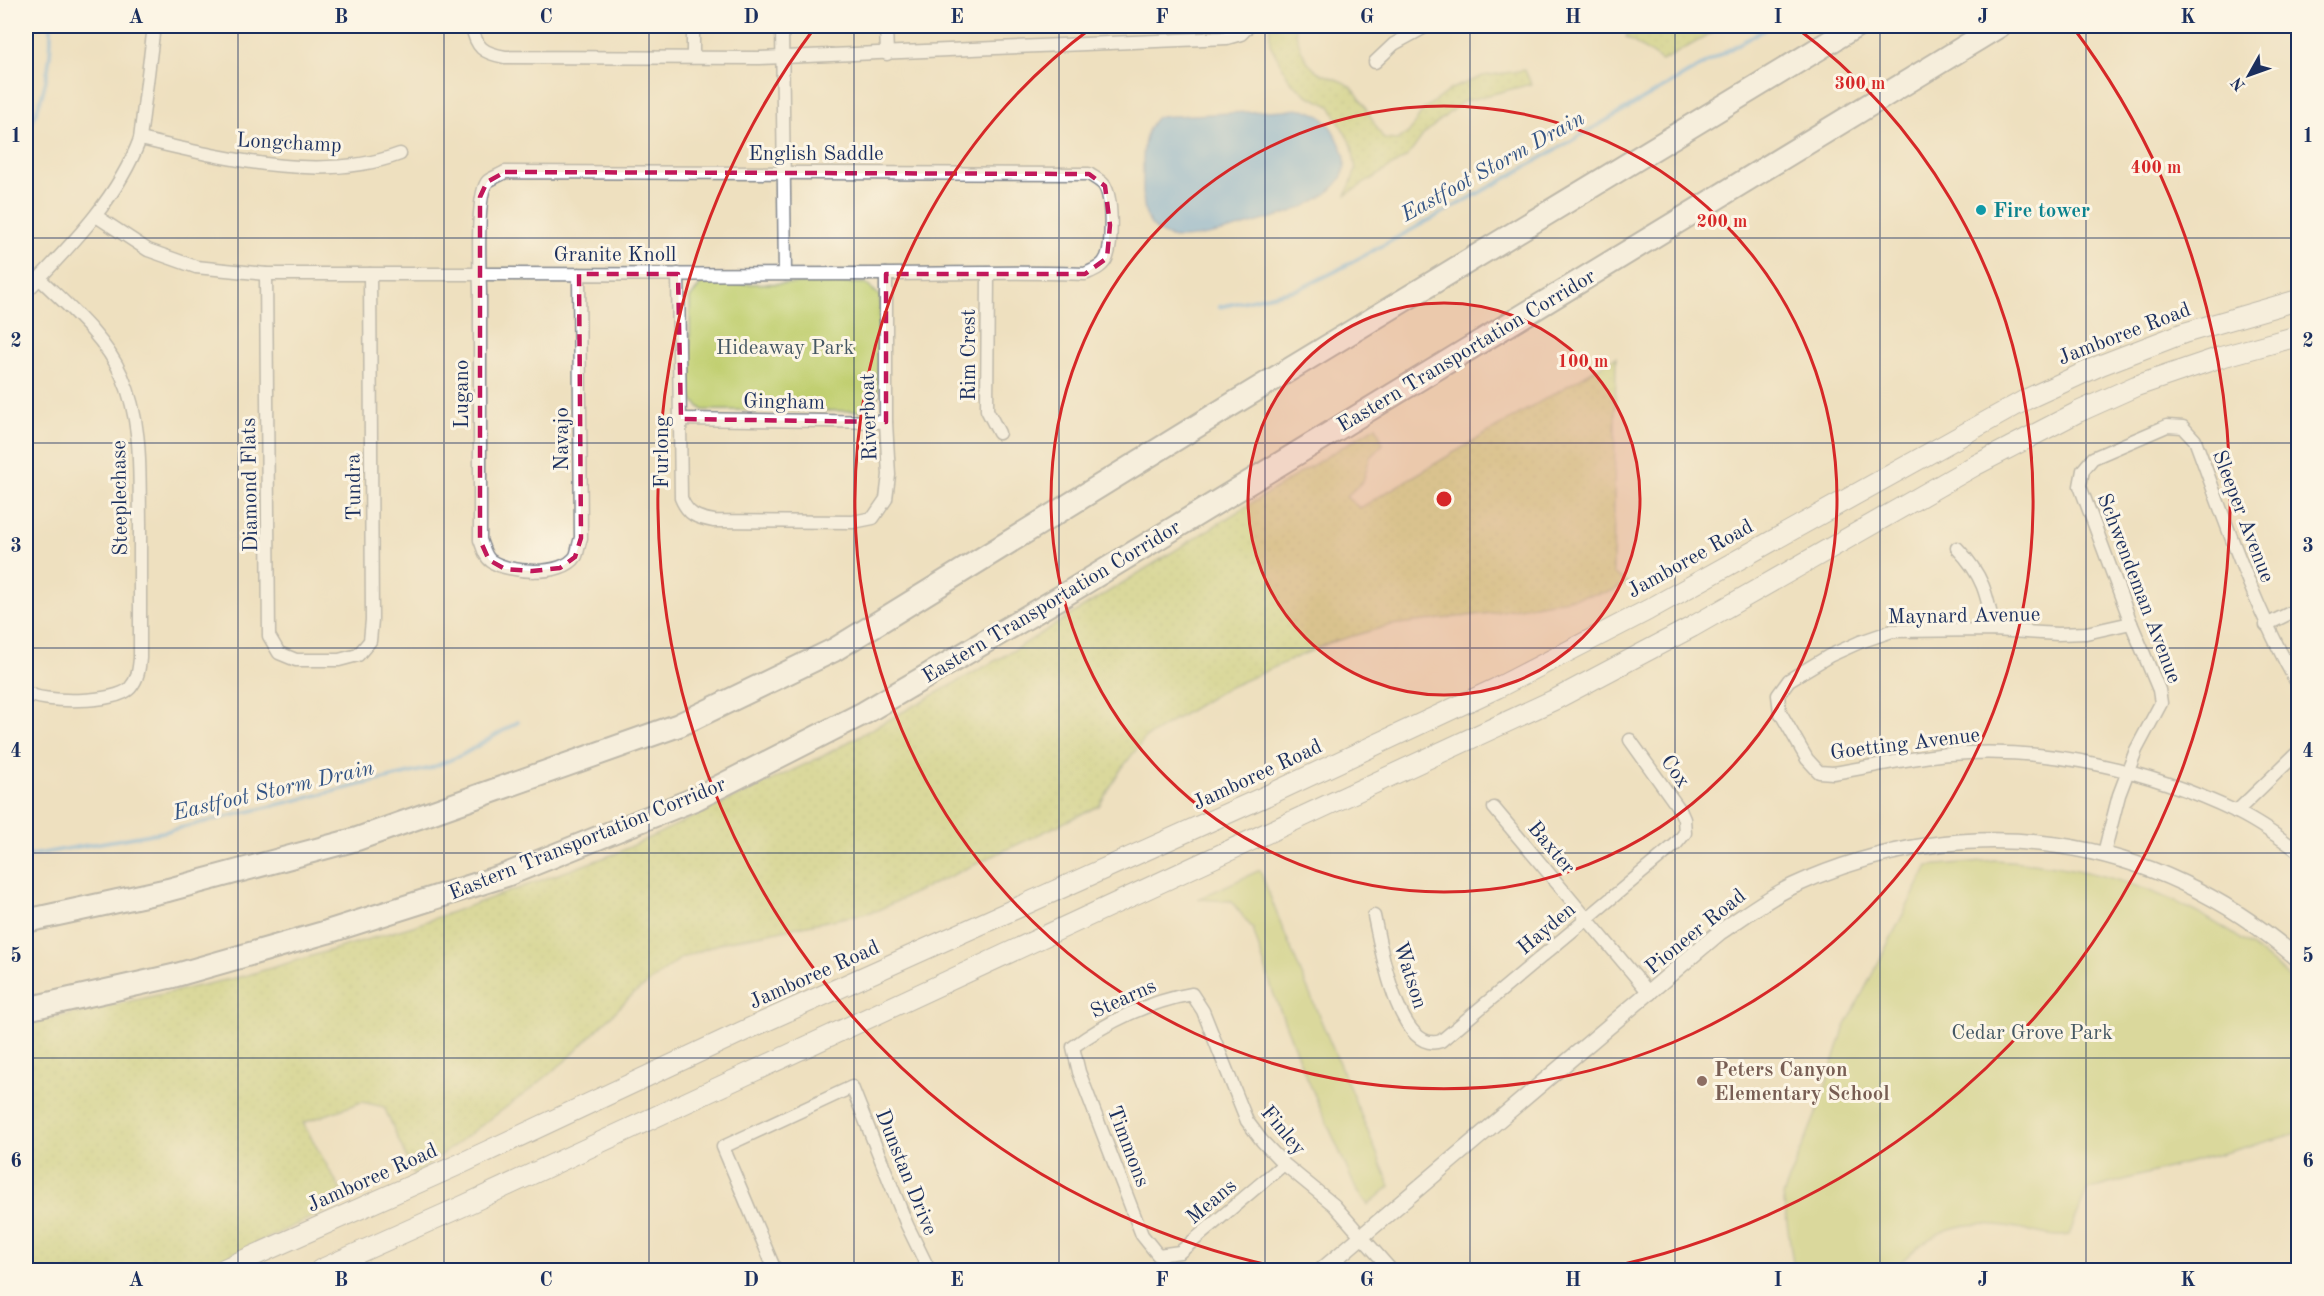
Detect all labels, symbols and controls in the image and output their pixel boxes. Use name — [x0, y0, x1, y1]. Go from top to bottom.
text: A — [128, 8, 144, 28]
text: B — [334, 8, 348, 28]
text: C — [539, 8, 553, 28]
text: D — [743, 8, 759, 28]
text: E — [950, 8, 964, 28]
text: F — [1155, 8, 1169, 28]
text: G — [1360, 8, 1374, 28]
text: H — [1565, 8, 1581, 28]
text: I — [1774, 8, 1782, 28]
text: J — [1978, 8, 1989, 28]
text: K — [2180, 8, 2196, 28]
north arrow — [2219, 45, 2279, 105]
text: N — [2228, 73, 2249, 93]
text: 300 m — [1835, 75, 1885, 93]
water label: Eastfoot Storm Drain — [1397, 107, 1589, 227]
text: 1 — [10, 127, 22, 147]
text: 1 — [2302, 127, 2314, 147]
street label: Longchamp — [236, 130, 342, 157]
street label: English Saddle — [748, 144, 884, 165]
text: 400 m — [2131, 159, 2181, 177]
place label: Fire tower — [1993, 201, 2090, 222]
marker: Fire tower — [1974, 203, 1988, 217]
text: 200 m — [1697, 213, 1747, 231]
street label: Granite Knoll — [554, 245, 677, 266]
street label: Eastern Transportation Corridor — [1334, 266, 1600, 437]
street label: Jamboree Road — [2055, 299, 2194, 369]
street label: Rim Crest — [959, 309, 980, 401]
text: 2 — [10, 332, 22, 352]
text: 2 — [2302, 332, 2314, 352]
park label: Hideaway Park — [716, 338, 854, 359]
text: 100 m — [1558, 353, 1608, 371]
street label: Lugano — [452, 360, 473, 428]
street label: Riverboat — [857, 373, 882, 461]
street label: Gingham — [743, 391, 825, 414]
street label: Navajo — [552, 407, 573, 471]
street label: Furlong — [652, 415, 673, 488]
street label: Diamond Flats — [239, 418, 262, 552]
street label: Steeplechase — [109, 440, 132, 556]
street label: Sleeper Avenue — [2208, 448, 2277, 586]
street label: Tundra — [343, 453, 366, 521]
centre of rings — [1434, 489, 1454, 509]
street label: Schwendeman Avenue — [2093, 491, 2185, 686]
street label: Jamboree Road — [1624, 516, 1757, 602]
street label: Eastern Transportation Corridor — [919, 517, 1185, 688]
text: 3 — [10, 537, 22, 557]
text: 3 — [2302, 537, 2314, 557]
street label: Maynard Avenue — [1888, 605, 2041, 628]
street label: Goetting Avenue — [1829, 725, 1981, 764]
street label: Jamboree Road — [1190, 736, 1326, 814]
text: 4 — [10, 742, 22, 762]
text: 4 — [2302, 742, 2314, 762]
street label: Cox — [1656, 752, 1693, 792]
water label: Eastfoot Storm Drain — [170, 757, 377, 825]
street label: Eastern Transportation Corridor — [446, 774, 729, 905]
street label: Baxter — [1523, 818, 1579, 879]
street label: Pioneer Road — [1642, 886, 1750, 979]
street label: Hayden — [1514, 899, 1580, 959]
street label: Jamboree Road — [746, 937, 883, 1013]
street label: Watson — [1389, 939, 1430, 1012]
text: 5 — [10, 946, 22, 967]
text: 5 — [2302, 946, 2314, 967]
street label: Stearns — [1088, 976, 1160, 1023]
park label: Cedar Grove Park — [1951, 1023, 2113, 1044]
place label: Peters Canyon Elementary School — [1714, 1060, 1890, 1105]
marker: Peters Canyon Elementary School — [1695, 1074, 1709, 1088]
street label: Finley — [1256, 1102, 1309, 1160]
street label: Timmons — [1103, 1103, 1153, 1190]
street label: Dunstan Drive — [871, 1107, 940, 1238]
street label: Jamboree Road — [304, 1140, 441, 1216]
text: 6 — [10, 1152, 22, 1172]
text: 6 — [2302, 1152, 2314, 1172]
street label: Means — [1183, 1175, 1241, 1229]
text: A — [128, 1271, 144, 1291]
text: B — [334, 1271, 348, 1291]
text: C — [539, 1271, 553, 1291]
text: D — [743, 1271, 759, 1291]
text: E — [950, 1271, 964, 1291]
text: F — [1155, 1271, 1169, 1291]
text: G — [1360, 1271, 1374, 1291]
text: H — [1565, 1271, 1581, 1291]
text: I — [1774, 1271, 1782, 1291]
text: J — [1978, 1271, 1989, 1291]
text: K — [2180, 1271, 2196, 1291]

